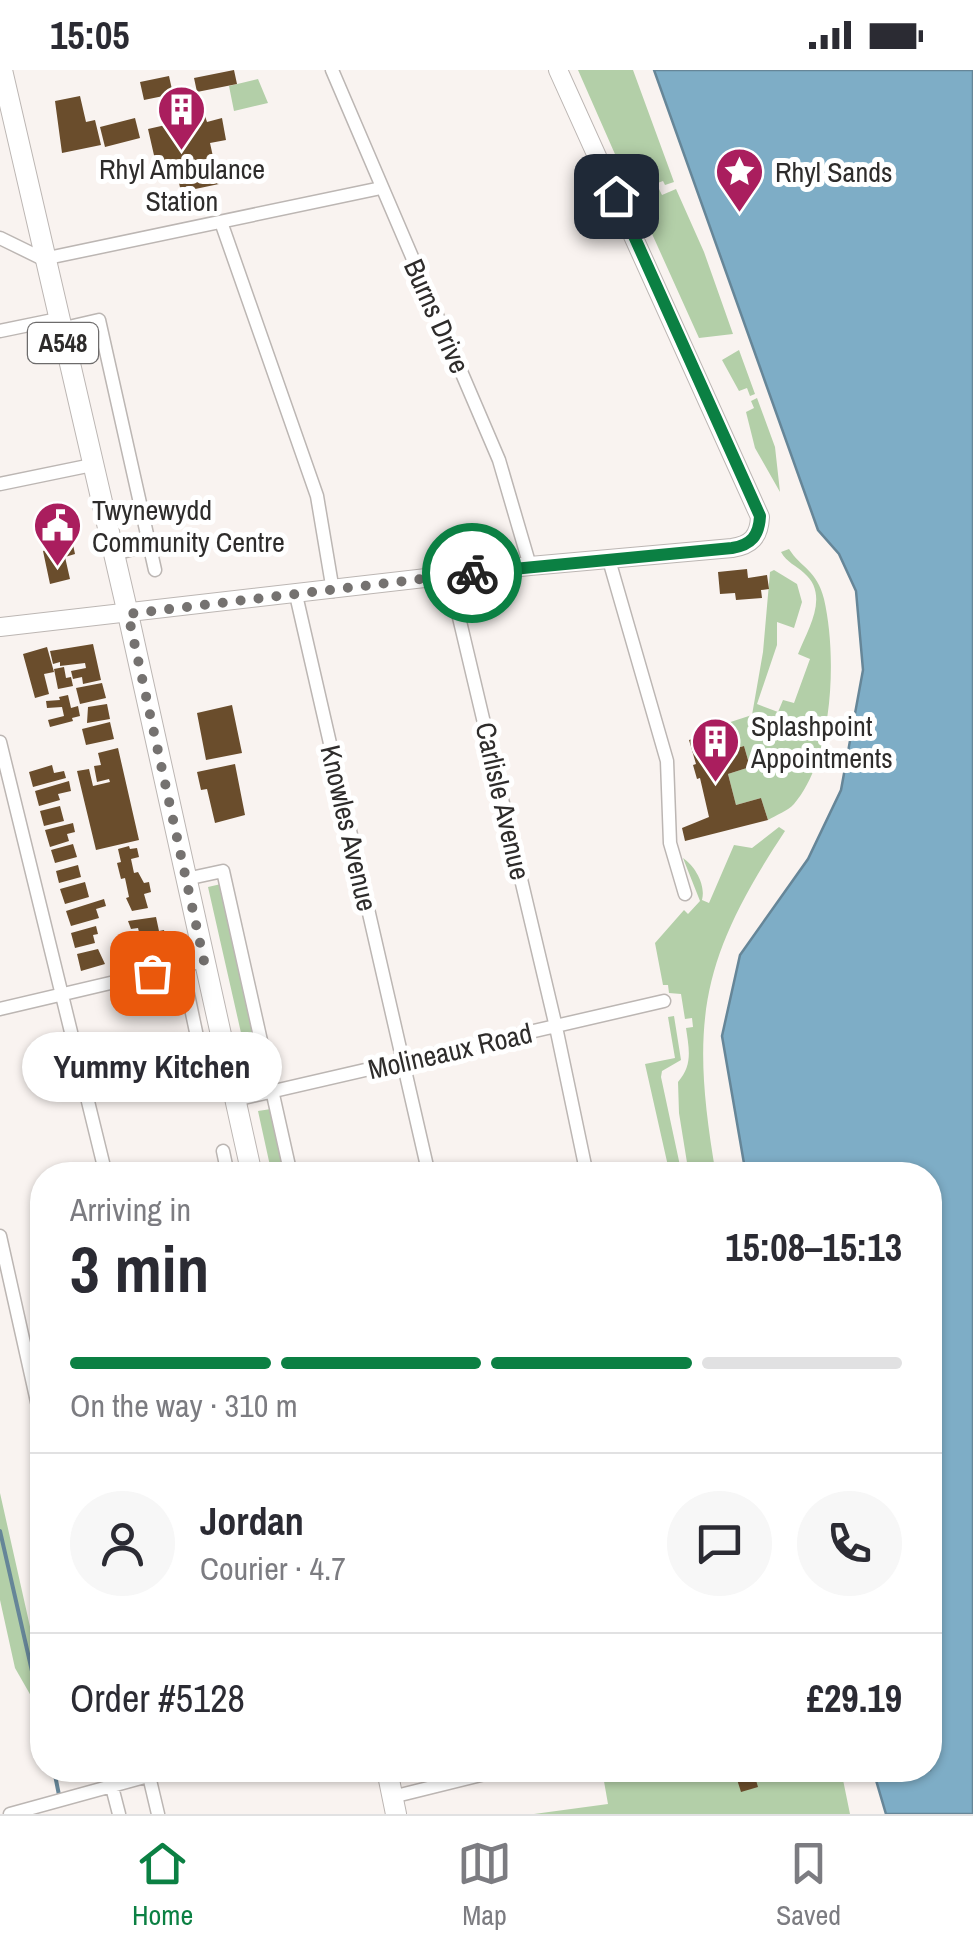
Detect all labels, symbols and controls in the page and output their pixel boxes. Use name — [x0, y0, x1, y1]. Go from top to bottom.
text: 15:05 — [50, 10, 130, 61]
building icon: Rhyl Ambulance Station — [156, 83, 208, 151]
place icon: Rhyl Sands — [714, 146, 766, 214]
place label: Rhyl Ambulance Station — [99, 150, 265, 220]
place label: Rhyl Sands — [775, 153, 892, 191]
pin — [574, 154, 659, 239]
icon: home — [589, 169, 644, 224]
street label: Burns Drive — [395, 253, 479, 379]
road number: A548 — [28, 323, 98, 363]
place label: Twynewydd Community Centre — [92, 491, 285, 561]
public building icon: Twynewydd Community Centre — [31, 500, 83, 568]
courier — [422, 523, 522, 623]
icon: bike — [445, 546, 500, 601]
place label: Splashpoint Appointments — [750, 707, 893, 777]
building icon: Splashpoint Appointments — [690, 716, 742, 784]
street label: Carlisle Avenue — [466, 719, 540, 883]
street label: Knowles Avenue — [311, 741, 387, 915]
pin — [110, 931, 195, 1016]
icon: bag — [125, 946, 180, 1001]
street label: Molineaux Road — [364, 1014, 536, 1088]
callout: Yummy Kitchen — [22, 1033, 282, 1103]
text: Yummy Kitchen — [54, 1045, 250, 1088]
text: Arriving in — [70, 1188, 191, 1231]
text: 15:08–15:13 — [725, 1222, 902, 1273]
text: 3 min — [70, 1225, 209, 1312]
text: On the way · 310 m — [70, 1384, 298, 1427]
button: person — [70, 1491, 175, 1596]
button: chat — [667, 1491, 772, 1596]
button: phone — [797, 1491, 902, 1596]
text: Jordan — [200, 1496, 304, 1547]
text: Courier · 4.7 — [200, 1547, 346, 1590]
text: Order #5128 — [70, 1673, 245, 1724]
text: £29.19 — [807, 1673, 902, 1724]
tab: Home — [132, 1836, 193, 1934]
tab: Map — [457, 1836, 512, 1934]
tab: Saved — [776, 1836, 841, 1934]

